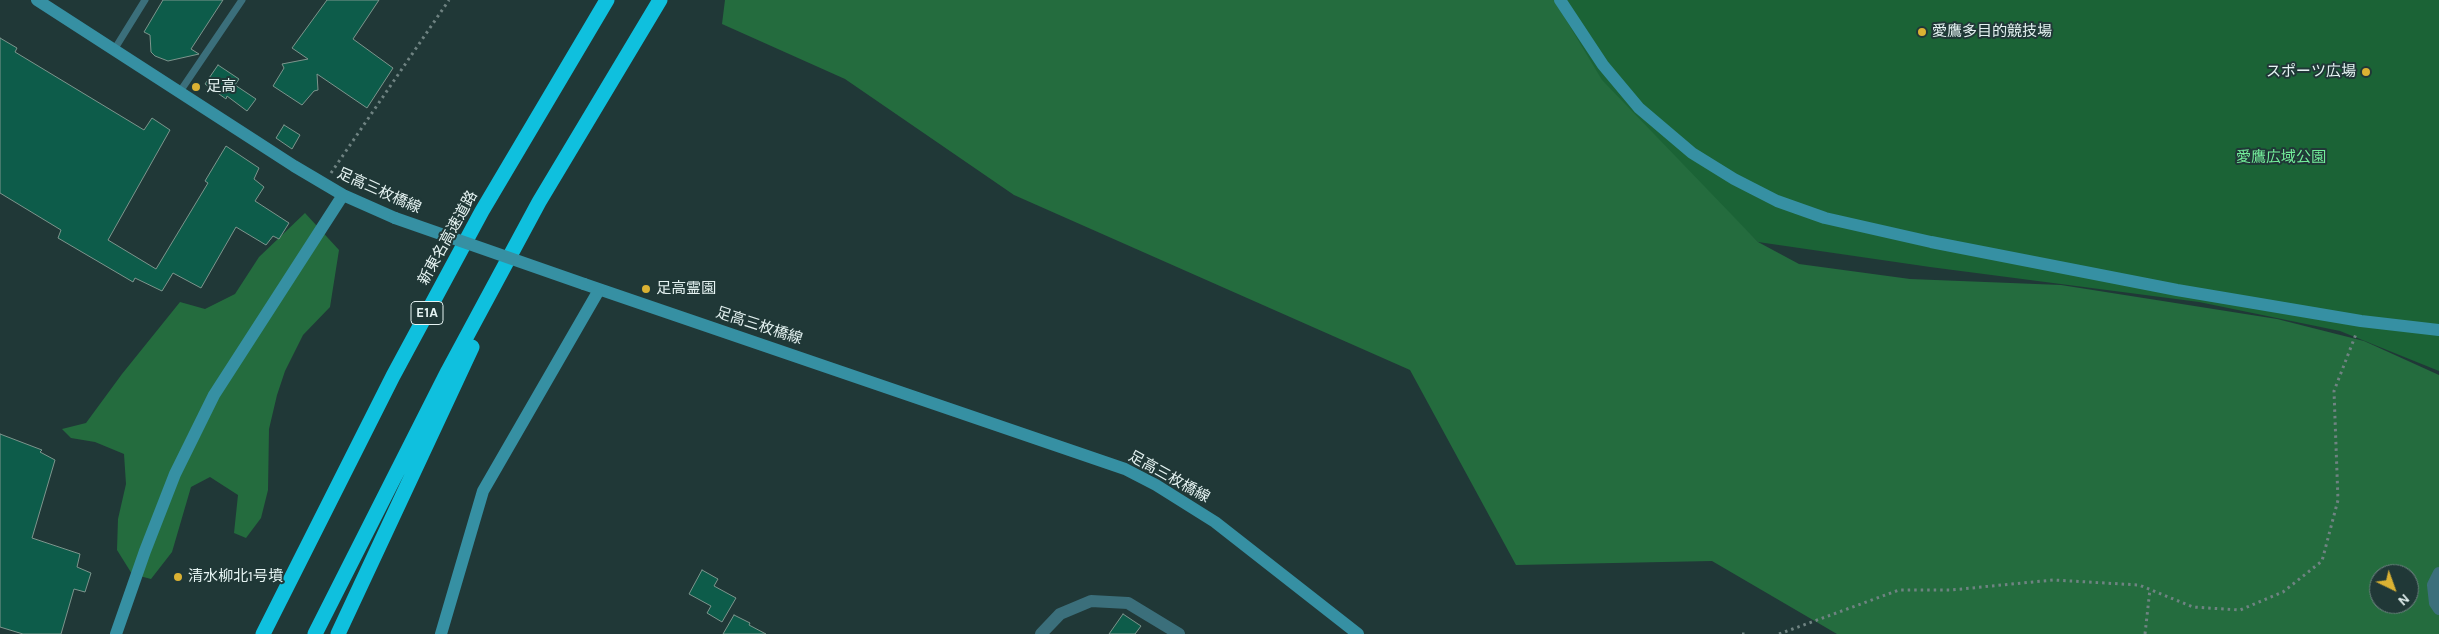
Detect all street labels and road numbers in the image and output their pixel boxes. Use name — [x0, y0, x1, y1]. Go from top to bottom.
street label: 足高三枚橋線 — [334, 164, 424, 218]
street label: 新東名高速道路 — [415, 188, 481, 288]
road number: E1A — [411, 302, 443, 324]
street label: 足高三枚橋線 — [713, 304, 805, 348]
street label: 足高三枚橋線 — [1125, 447, 1213, 507]

